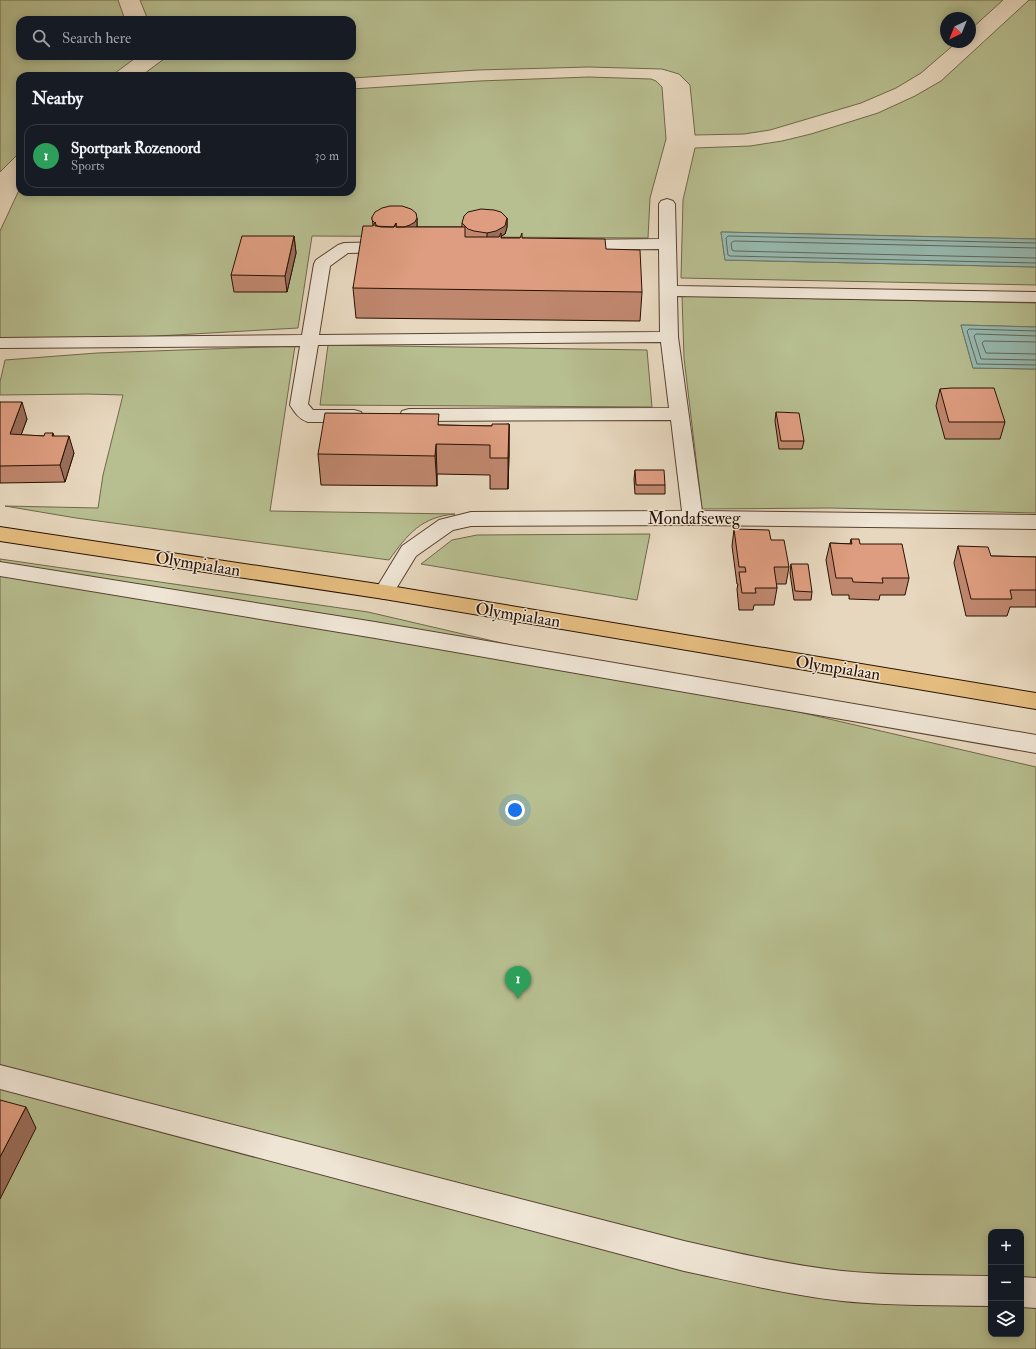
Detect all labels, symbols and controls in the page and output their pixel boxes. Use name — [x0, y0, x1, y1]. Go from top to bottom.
north arrow — [940, 12, 976, 48]
search box — [16, 16, 356, 60]
icon: search — [30, 27, 52, 49]
text: Search here — [62, 29, 131, 48]
text: Nearby — [32, 88, 83, 109]
text: Sportpark Rozenoord — [71, 139, 201, 158]
text: 1 — [44, 148, 48, 164]
text: 30 m — [315, 148, 339, 164]
text: Sports — [71, 158, 105, 174]
street label: Mondafseweg — [648, 508, 741, 529]
street label: Olympialaan — [154, 547, 242, 582]
street label: Olympialaan — [474, 598, 562, 633]
street label: Olympialaan — [794, 651, 882, 686]
your location — [505, 800, 525, 820]
pin: 1 — [505, 966, 531, 999]
map controls — [988, 1229, 1024, 1337]
button: + — [988, 1229, 1024, 1265]
button: − — [988, 1265, 1024, 1301]
button: layers — [988, 1301, 1024, 1337]

